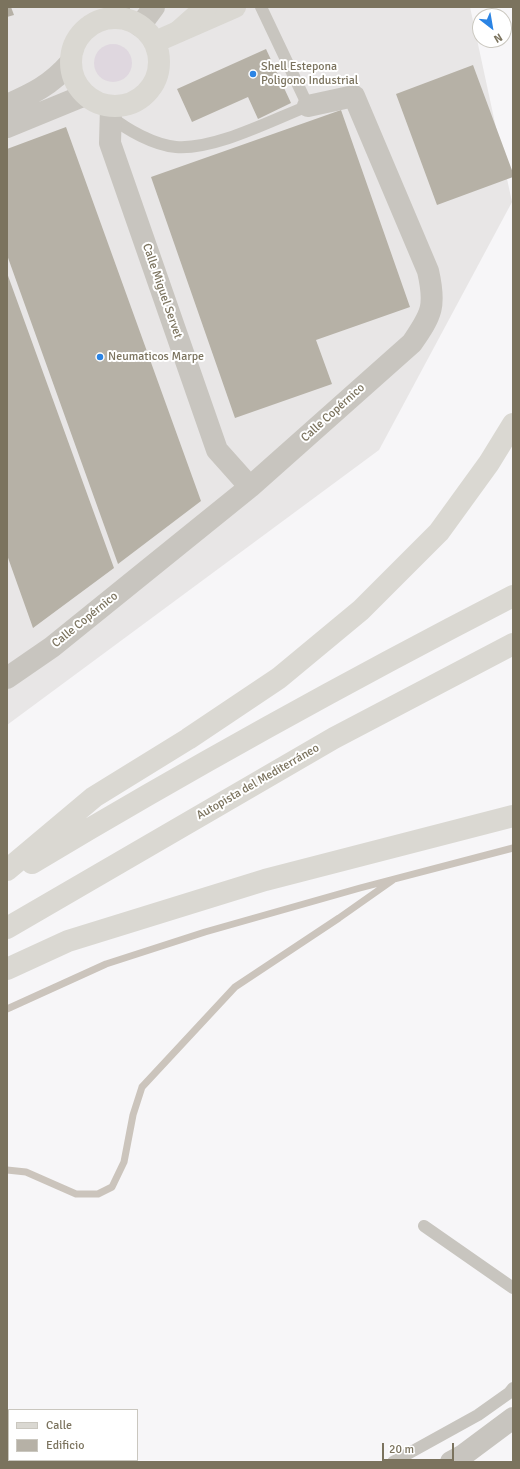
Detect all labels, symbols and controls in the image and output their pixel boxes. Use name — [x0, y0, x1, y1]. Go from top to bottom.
north arrow — [472, 8, 512, 48]
text: N — [491, 30, 505, 45]
place label: Shell Estepona Poligono Industrial — [261, 60, 358, 88]
marker: Shell Estepona Poligono Industrial — [248, 69, 258, 79]
street label: Calle Miguel Servet — [139, 242, 185, 340]
place label: Neumaticos Marpe — [108, 350, 204, 364]
marker: Neumaticos Marpe — [95, 352, 105, 362]
street label: Calle Copérnico — [298, 381, 368, 445]
street label: Calle Copérnico — [49, 589, 121, 651]
street label: Autopista del Mediterráneo — [194, 741, 322, 823]
legend — [8, 1409, 138, 1461]
text: Calle — [46, 1418, 72, 1433]
scale bar — [384, 1435, 456, 1461]
text: Edificio — [46, 1438, 84, 1453]
text: 20 m — [389, 1442, 414, 1457]

